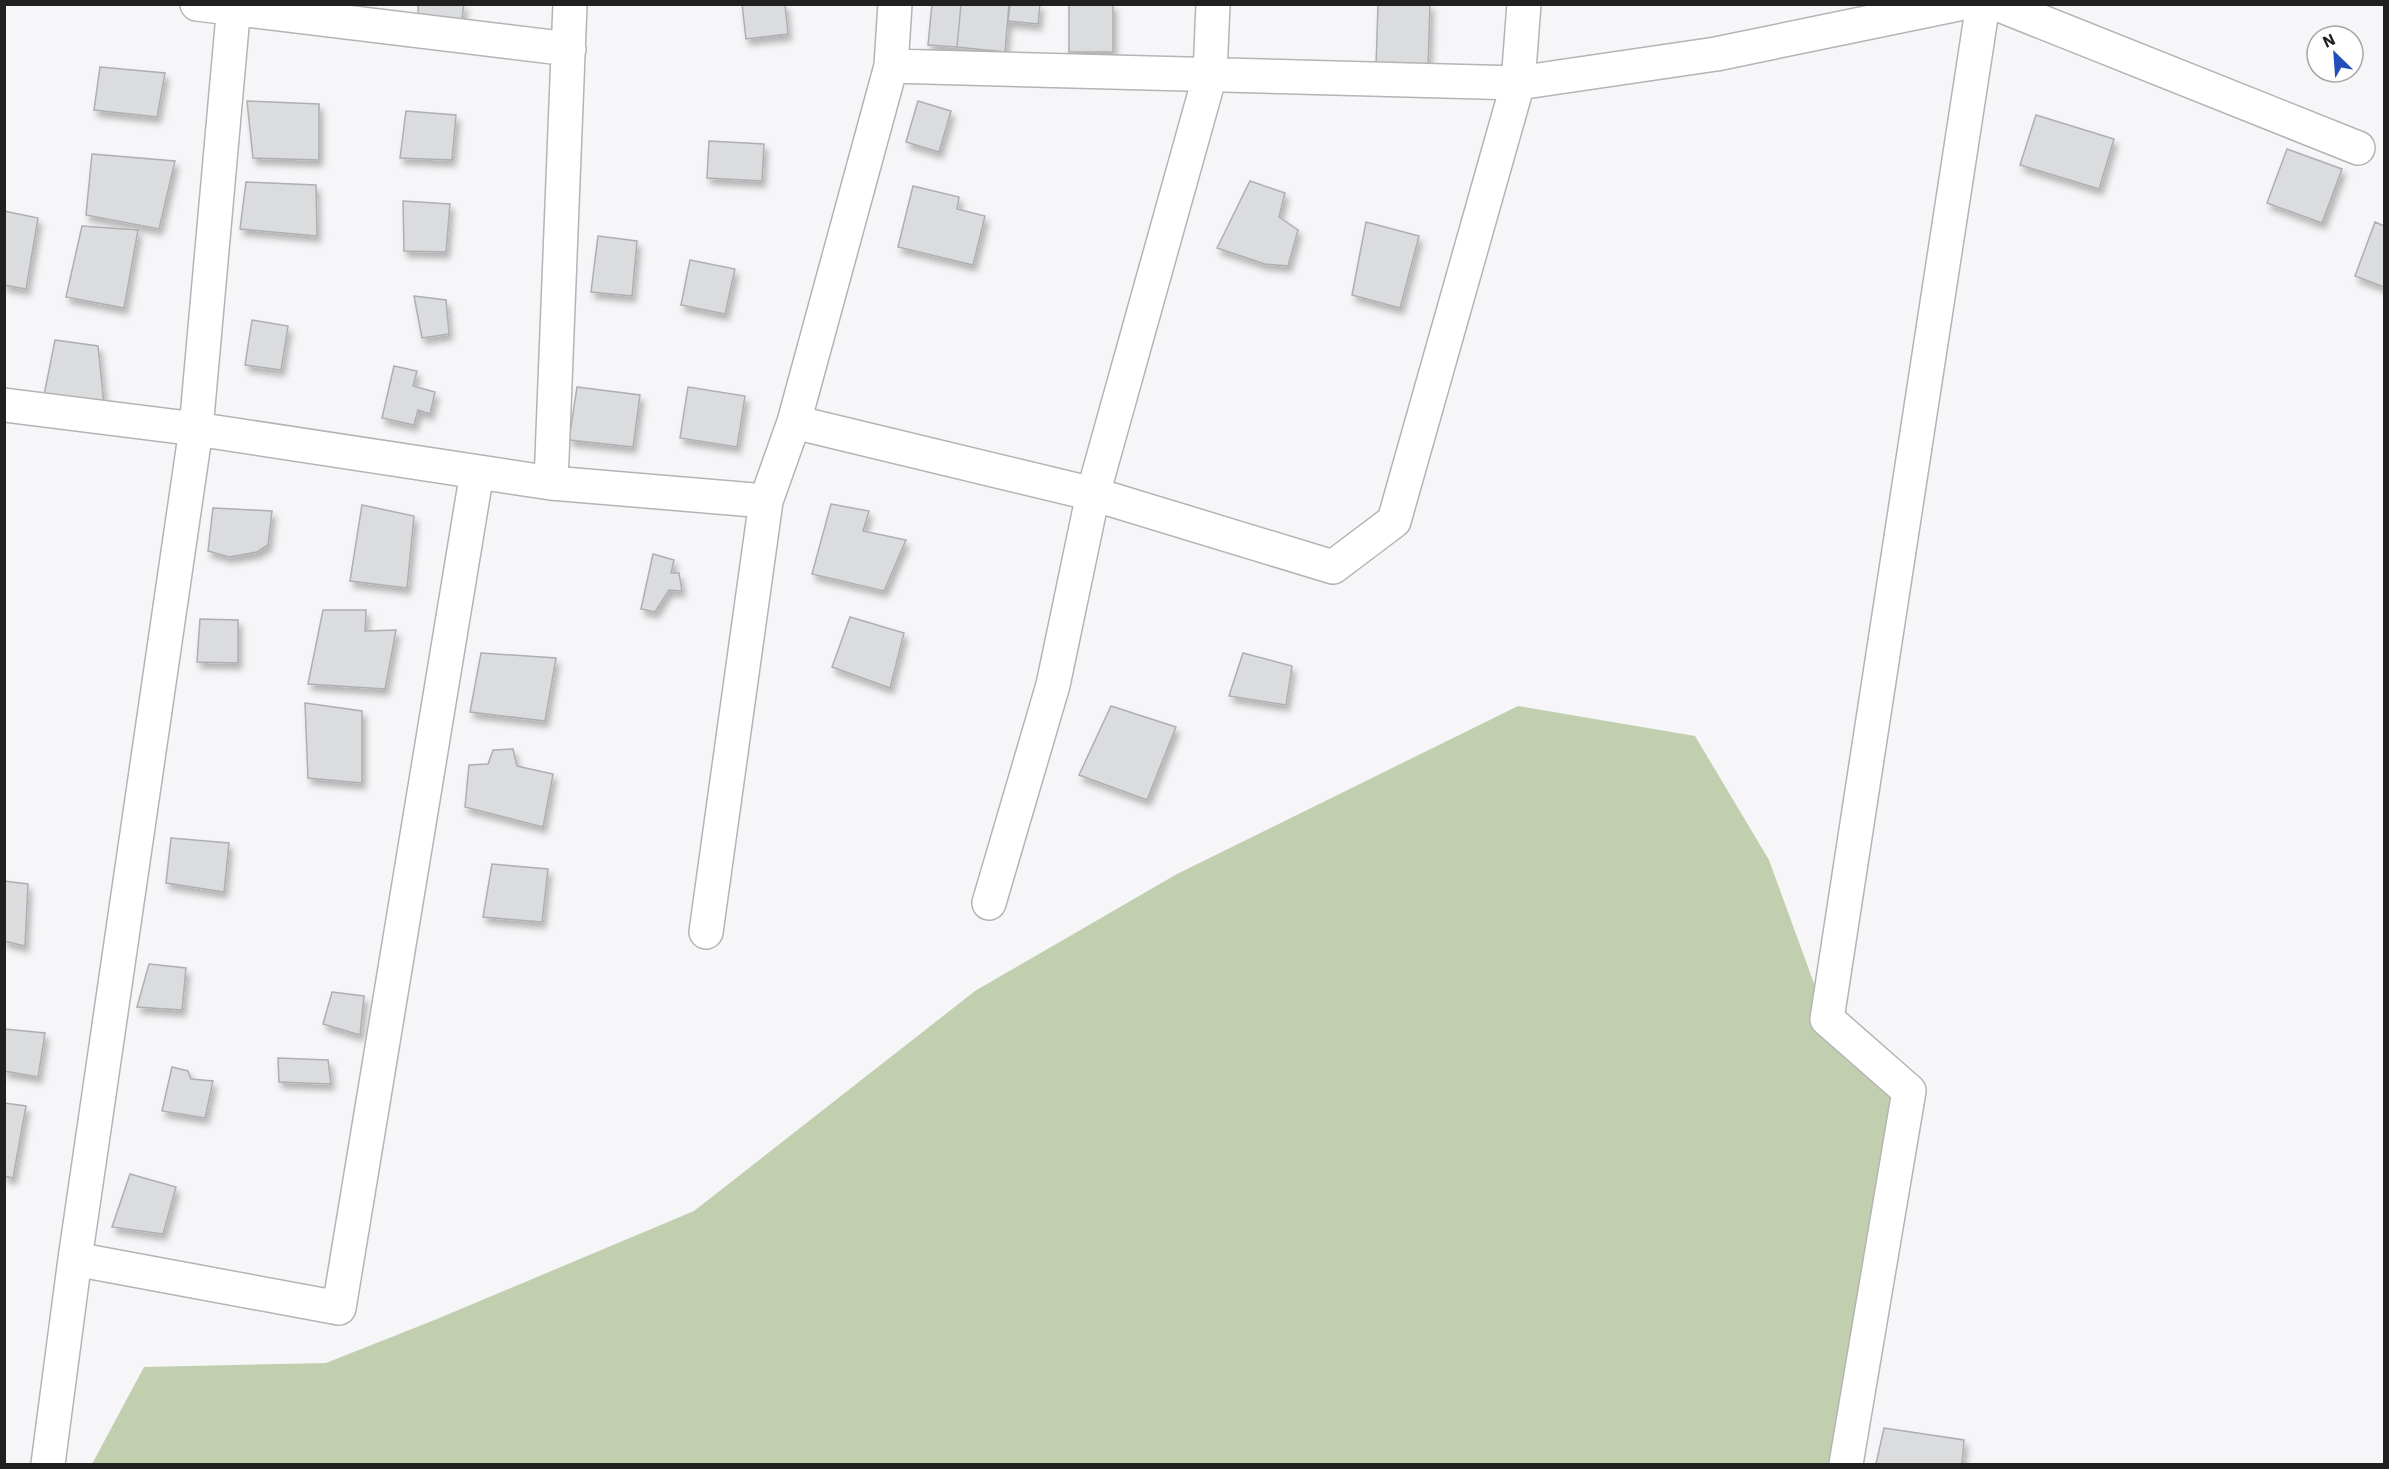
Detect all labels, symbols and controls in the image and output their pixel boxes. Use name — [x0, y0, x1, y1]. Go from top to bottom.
north arrow — [2305, 24, 2365, 84]
text: N — [2319, 29, 2338, 52]

